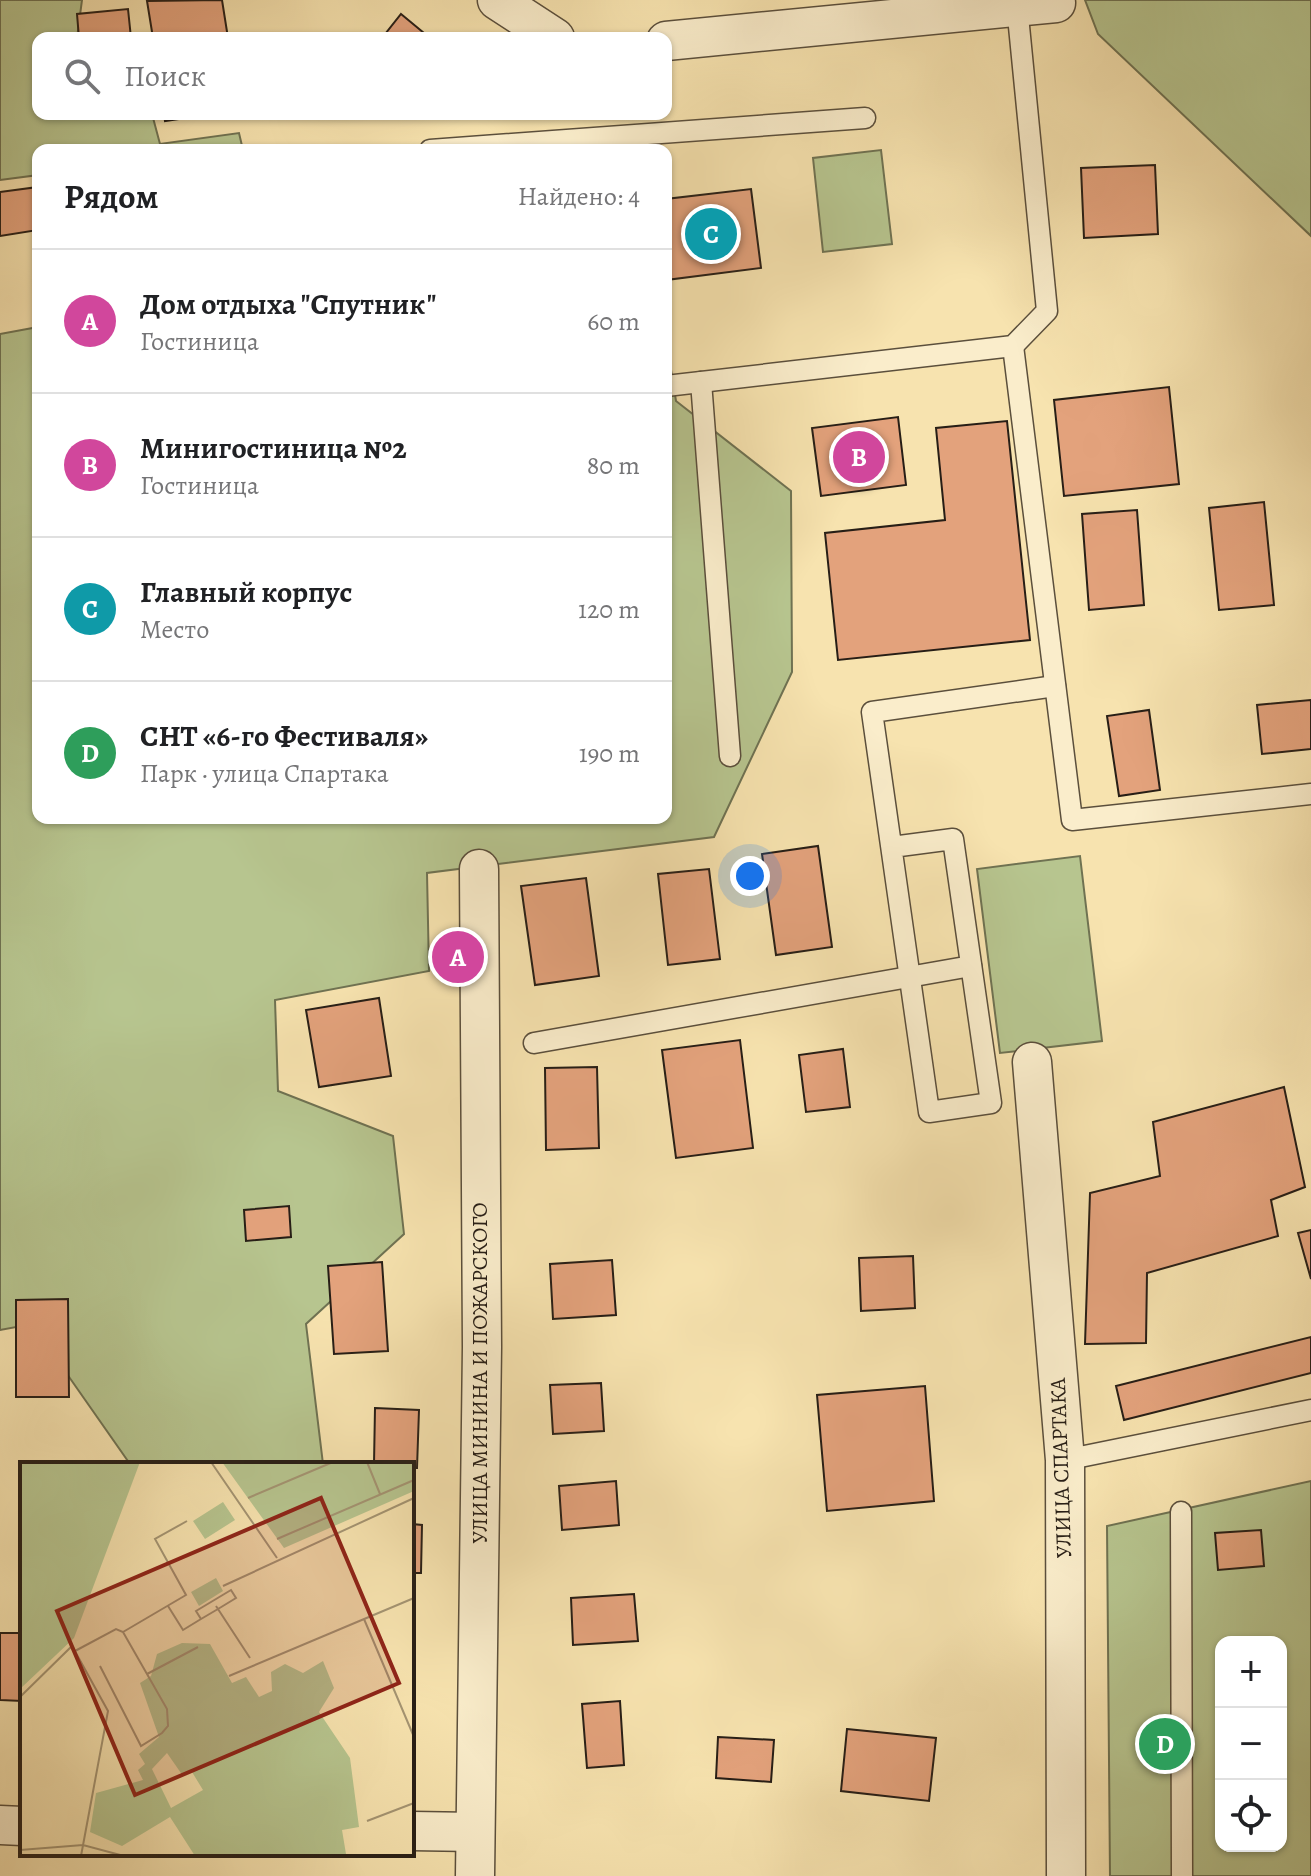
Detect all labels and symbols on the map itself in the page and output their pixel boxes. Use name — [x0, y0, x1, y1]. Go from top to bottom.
pin: C — [685, 204, 737, 264]
pin: B — [833, 427, 885, 487]
your location — [730, 856, 770, 896]
pin: A — [432, 927, 484, 987]
street label: УЛИЦА МИНИНА И ПОЖАРСКОГО — [465, 1202, 495, 1544]
street label: УЛИЦА СПАРТАКА — [1043, 1376, 1079, 1559]
inset map — [20, 1462, 414, 1856]
pin: D — [1139, 1714, 1191, 1774]

